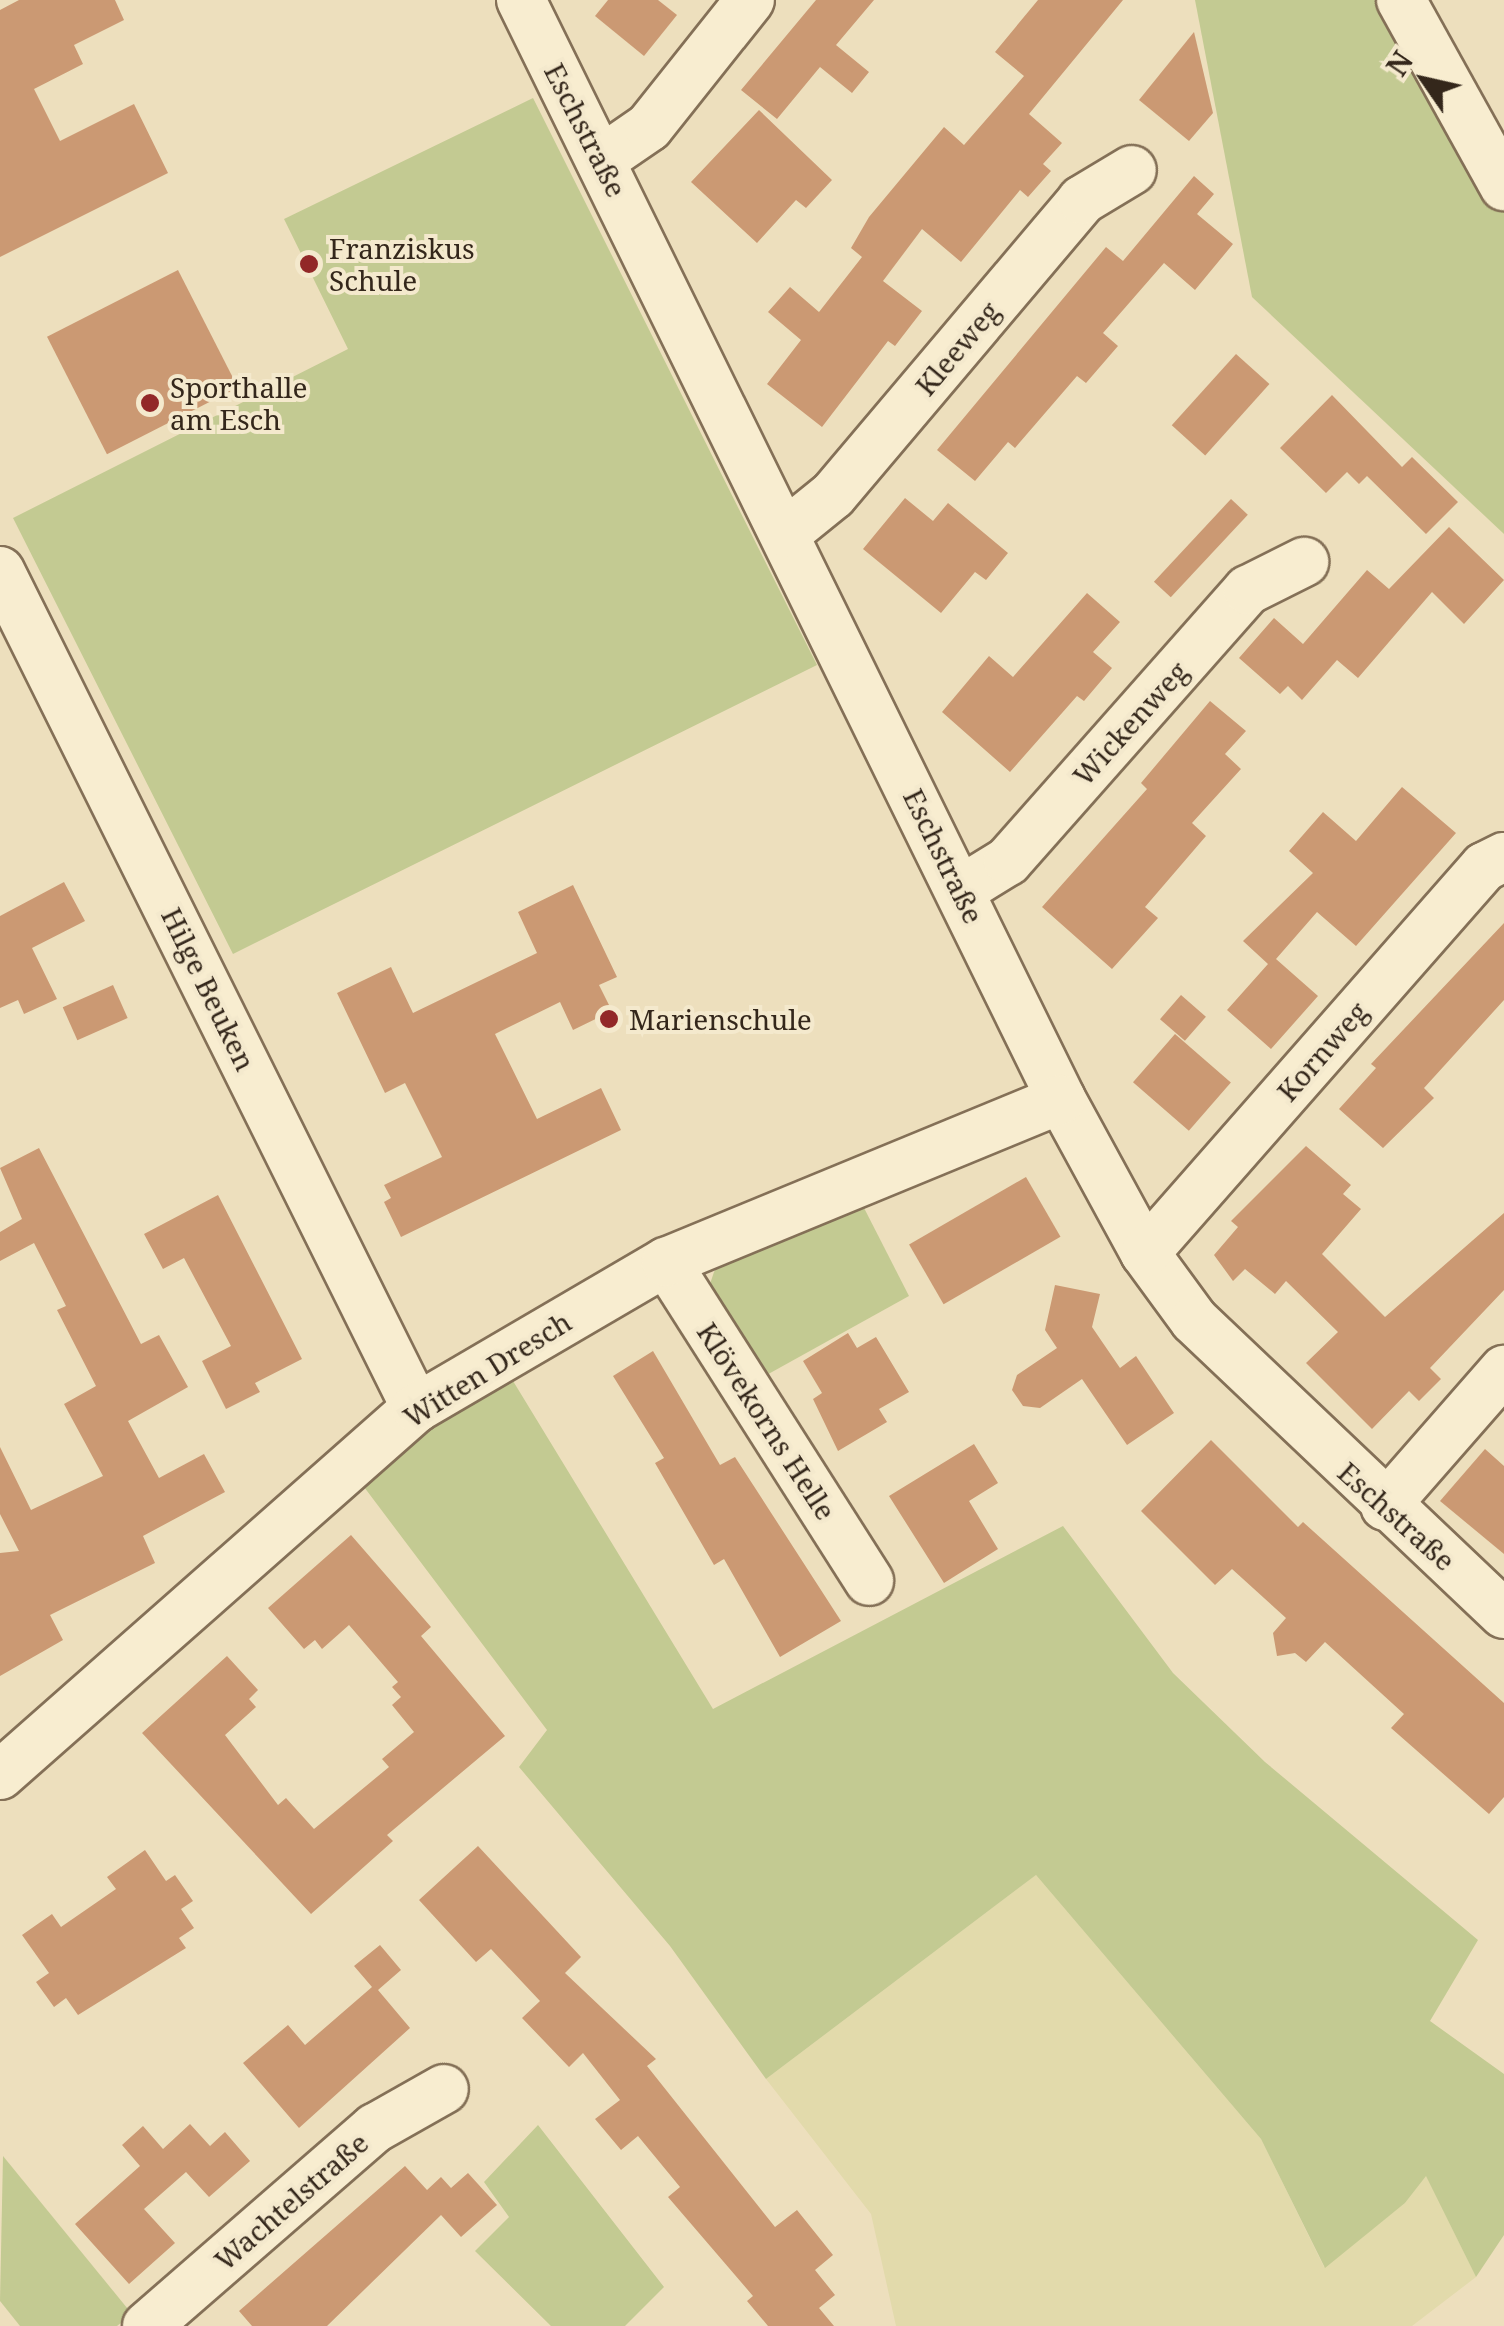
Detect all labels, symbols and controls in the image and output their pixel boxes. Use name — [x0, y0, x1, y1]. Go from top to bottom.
north arrow — [1374, 30, 1474, 130]
text: N — [1377, 43, 1421, 83]
street label: Eschstraße — [538, 58, 634, 202]
place label: Franziskus Schule — [329, 231, 475, 297]
marker: Franziskus Schule — [298, 253, 320, 275]
street label: Kleeweg — [908, 294, 1006, 402]
place label: Sporthalle am Esch — [170, 370, 308, 436]
marker: Sporthalle am Esch — [139, 392, 161, 414]
street label: Wickenweg — [1066, 654, 1194, 792]
street label: Eschstraße — [897, 783, 991, 929]
street label: Hilge Beuken — [155, 902, 263, 1076]
street label: Kornweg — [1270, 994, 1374, 1108]
place label: Marienschule — [629, 1002, 812, 1036]
marker: Marienschule — [598, 1008, 620, 1030]
street label: Witten Dresch — [397, 1304, 577, 1434]
street label: Klövekorns Helle — [691, 1316, 843, 1526]
street label: Eschstraße — [1332, 1455, 1462, 1577]
street label: Wachtelstraße — [207, 2125, 375, 2277]

